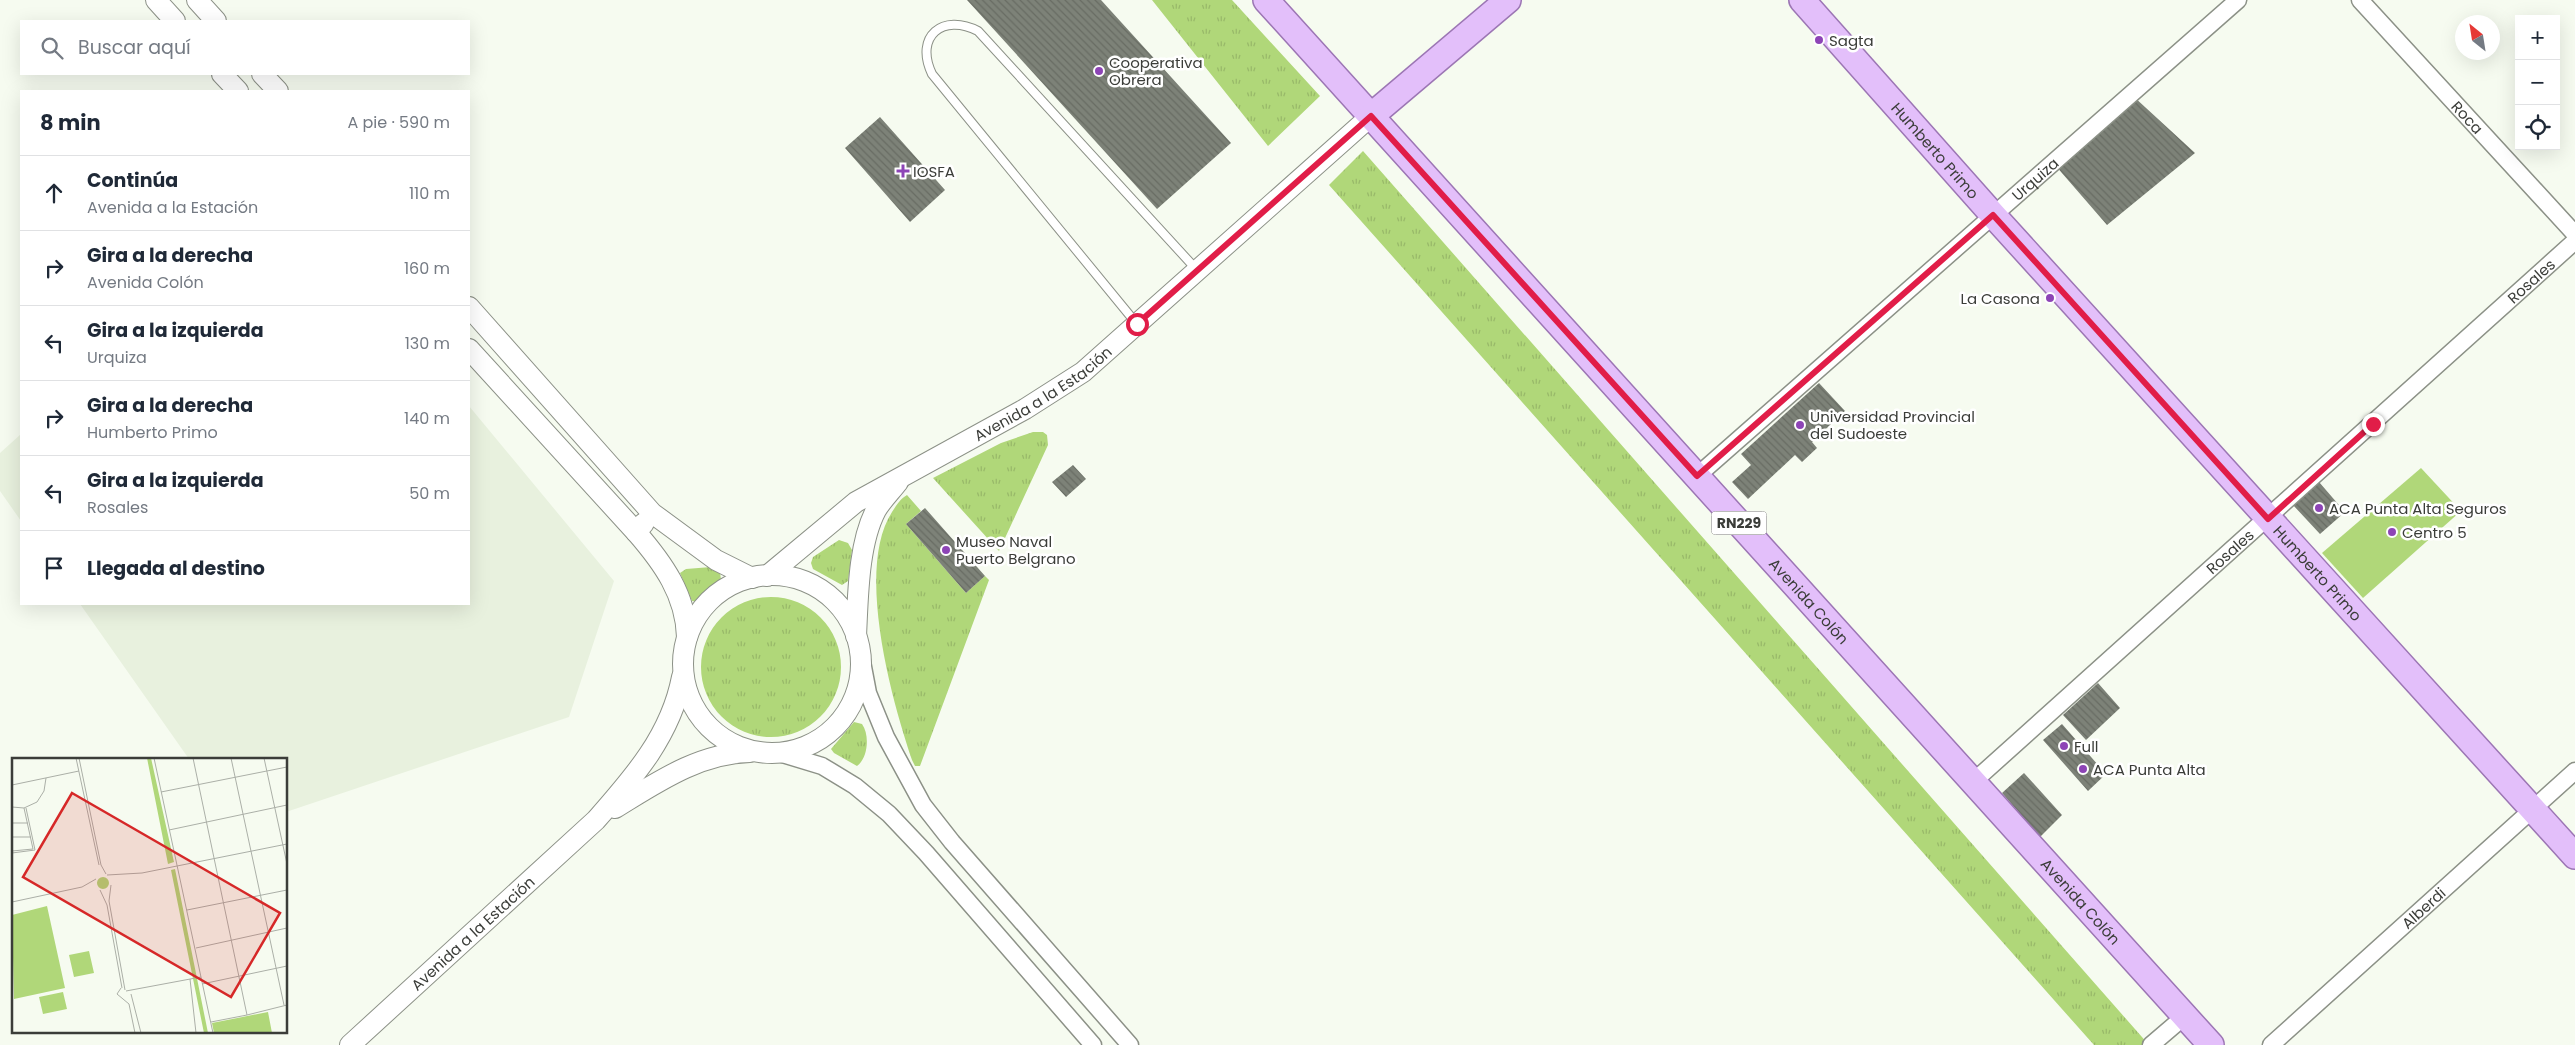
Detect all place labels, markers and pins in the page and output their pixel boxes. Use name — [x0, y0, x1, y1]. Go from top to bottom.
place label: Sagta — [1829, 30, 1874, 51]
marker: Sagta — [1813, 34, 1825, 46]
place label: Cooperativa Obrera — [1109, 52, 1203, 90]
marker: Cooperativa Obrera — [1093, 65, 1105, 77]
place label: IOSFA — [913, 161, 955, 182]
marker: IOSFA — [897, 165, 909, 177]
place label: La Casona — [1960, 288, 2040, 309]
marker: La Casona — [2044, 292, 2056, 304]
place label: Universidad Provincial del Sudoeste — [1810, 406, 1975, 444]
marker: Universidad Provincial del Sudoeste — [1794, 419, 1806, 431]
place label: ACA Punta Alta Seguros — [2329, 498, 2507, 519]
marker: ACA Punta Alta Seguros — [2313, 502, 2325, 514]
place label: Centro 5 — [2402, 522, 2467, 543]
marker: Centro 5 — [2386, 526, 2398, 538]
place label: Museo Naval Puerto Belgrano — [956, 531, 1076, 569]
marker: Museo Naval Puerto Belgrano — [940, 544, 952, 556]
place label: Full — [2074, 736, 2099, 757]
marker: Full — [2058, 740, 2070, 752]
place label: ACA Punta Alta — [2093, 759, 2206, 780]
marker: ACA Punta Alta — [2077, 763, 2089, 775]

